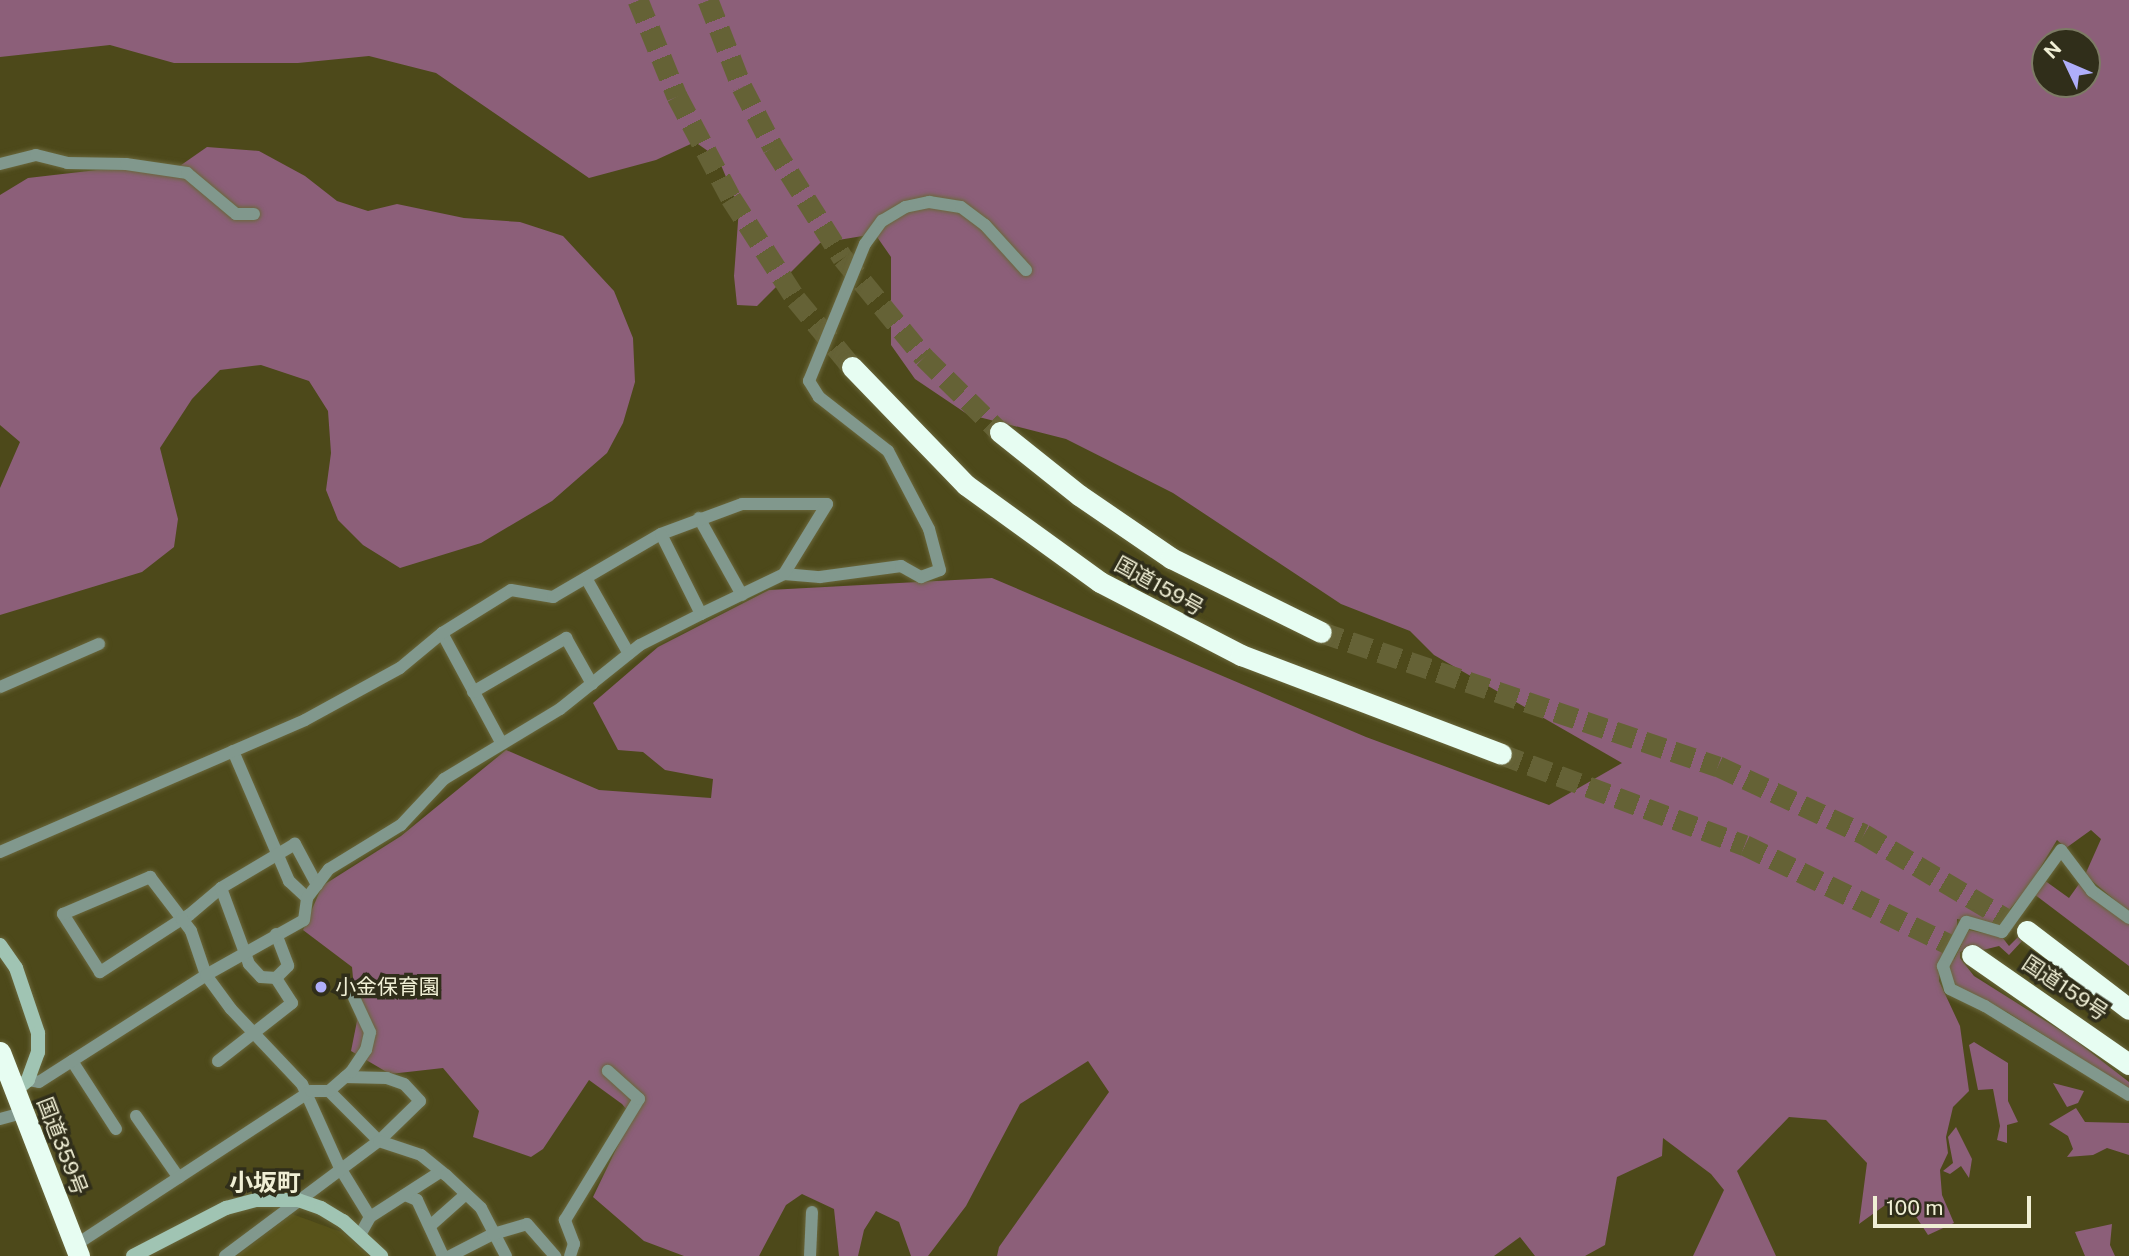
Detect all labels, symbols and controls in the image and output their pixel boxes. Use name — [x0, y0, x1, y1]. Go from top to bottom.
north arrow — [2031, 28, 2101, 98]
text: N — [2039, 37, 2065, 63]
street label: 国道159号 — [1110, 551, 1208, 621]
street label: 国道159号 — [2017, 950, 2113, 1026]
place label: 小金保育園 — [335, 974, 440, 1000]
marker: 小金保育園 — [313, 979, 329, 995]
street label: 国道359号 — [32, 1094, 92, 1198]
district label: 小坂町 — [229, 1169, 301, 1197]
scale bar — [1877, 1182, 2035, 1226]
text: 100 m — [1886, 1195, 1943, 1220]

